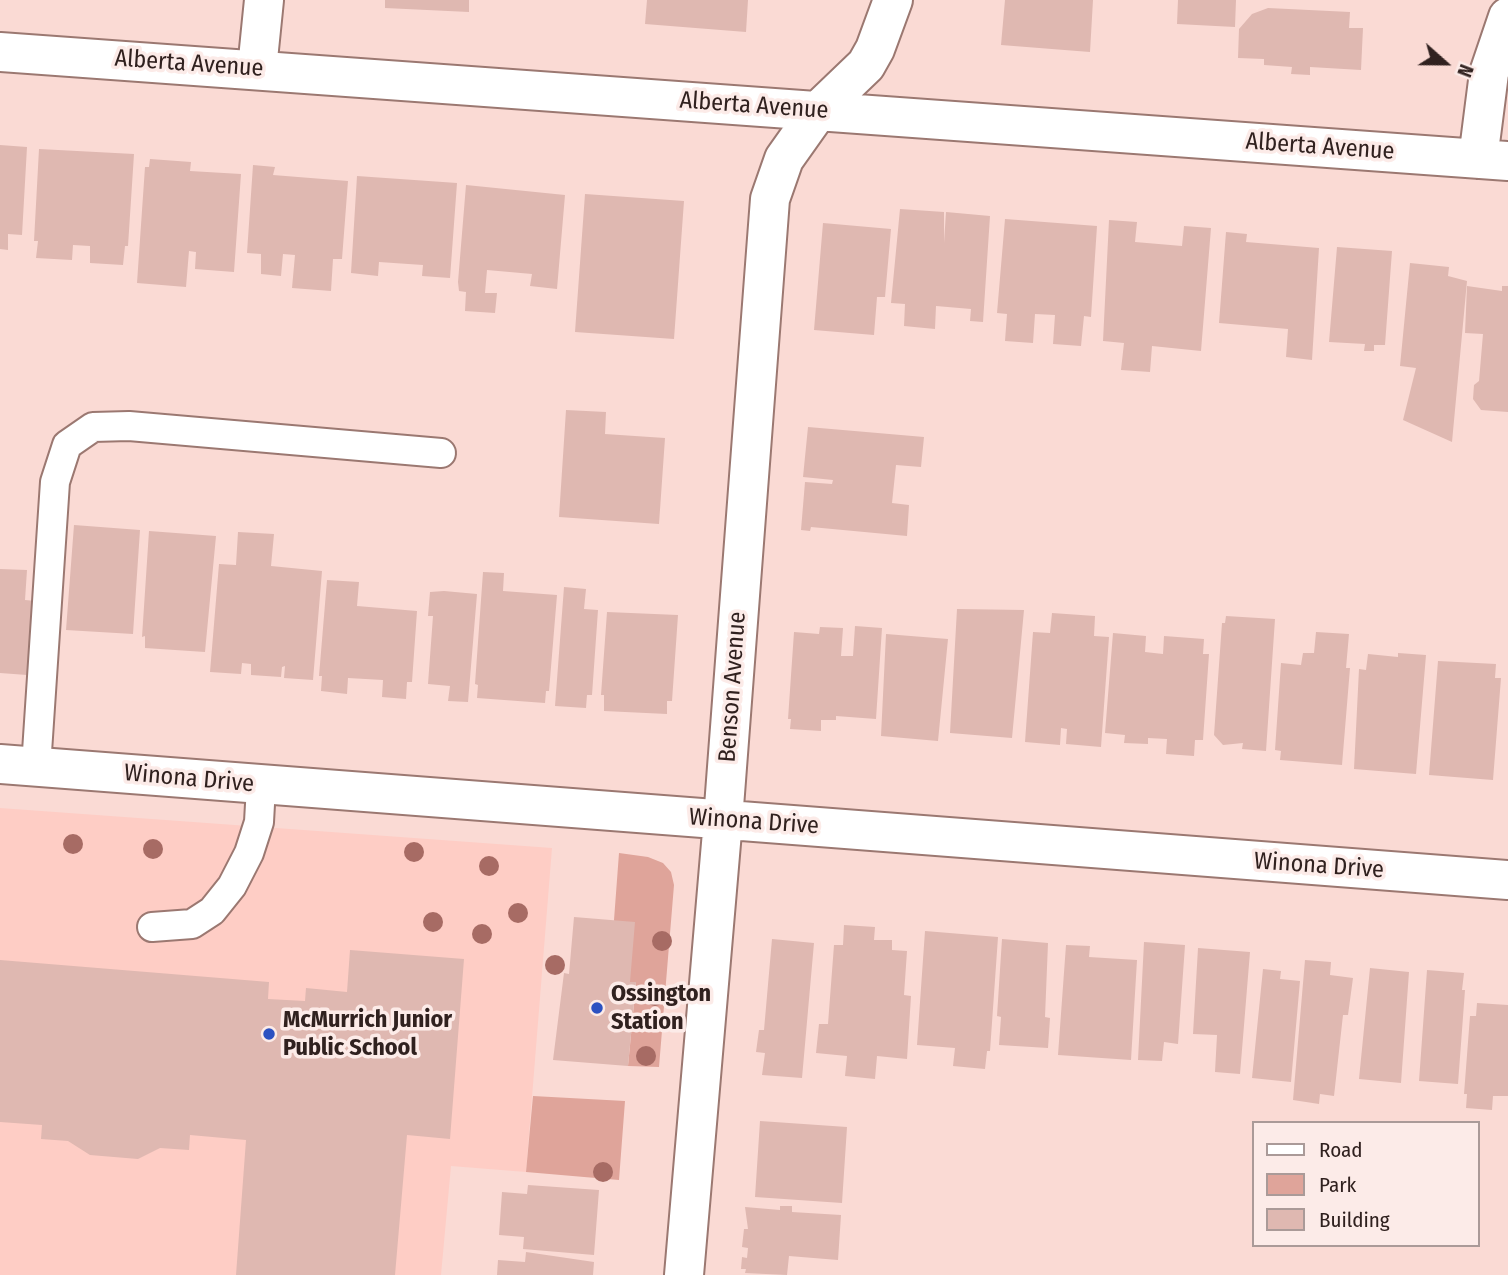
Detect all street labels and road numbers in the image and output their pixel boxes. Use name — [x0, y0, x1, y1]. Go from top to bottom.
street label: Alberta Avenue — [114, 44, 264, 84]
street label: Alberta Avenue — [679, 86, 829, 126]
street label: Alberta Avenue — [1245, 127, 1395, 167]
street label: Benson Avenue — [713, 611, 753, 763]
street label: Winona Drive — [123, 759, 255, 799]
street label: Winona Drive — [688, 803, 820, 841]
street label: Winona Drive — [1253, 847, 1385, 885]

